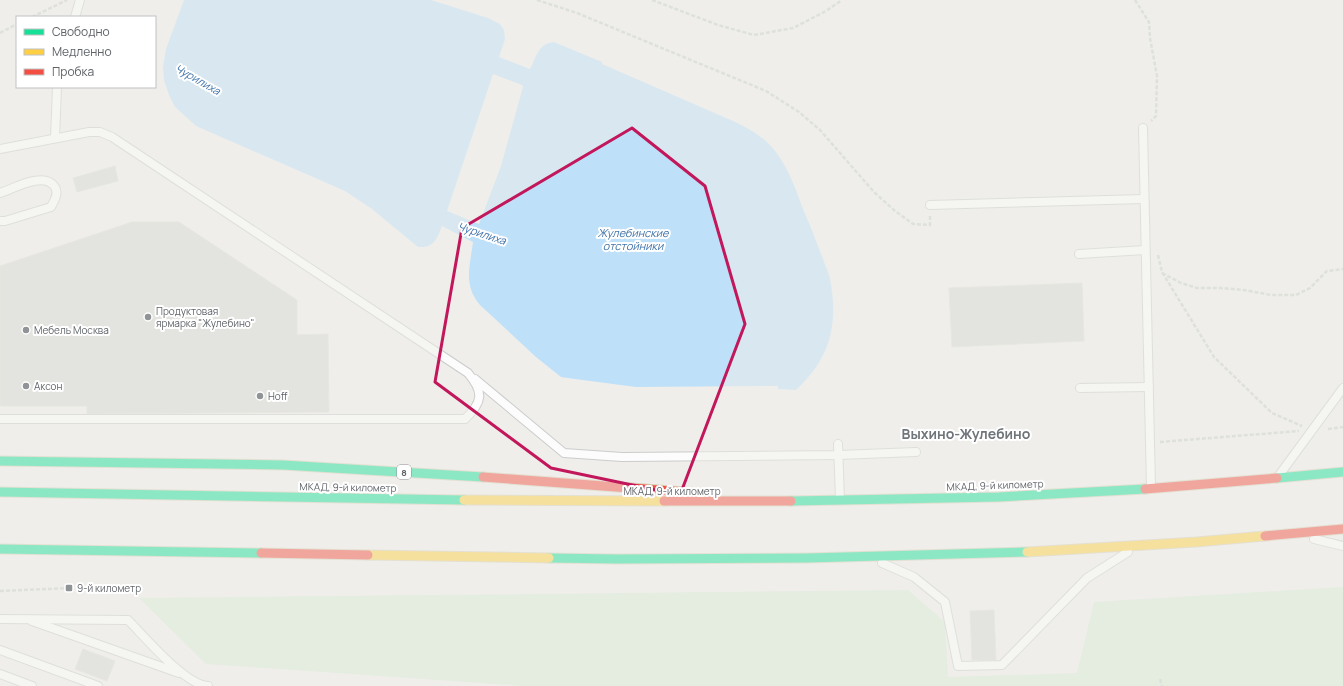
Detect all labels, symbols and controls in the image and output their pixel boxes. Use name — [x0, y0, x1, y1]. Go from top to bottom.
legend — [16, 16, 156, 88]
text: Свободно — [52, 23, 110, 40]
text: Медленно — [52, 43, 112, 60]
water label: Чурилиха — [173, 60, 224, 98]
text: Пробка — [52, 63, 94, 80]
water label: Чурилиха — [456, 218, 509, 248]
water label: Жулебинские отстойники — [597, 225, 669, 253]
place label: Продуктовая ярмарка "Жулебино" — [156, 304, 254, 330]
marker: Продуктовая ярмарка "Жулебино" — [143, 312, 153, 322]
place label: Мебель Москва — [34, 323, 109, 337]
marker: Мебель Москва — [21, 325, 31, 335]
place label: Аксон — [34, 379, 62, 393]
marker: Аксон — [21, 381, 31, 391]
place label: Hoff — [268, 389, 288, 403]
marker: Hoff — [255, 391, 265, 401]
district label: Выхино-Жулебино — [902, 424, 1031, 443]
road number: 8 — [397, 465, 411, 479]
street label: МКАД, 9-й километр — [946, 476, 1044, 494]
street label: МКАД, 9-й километр — [299, 479, 397, 495]
street label: МКАД, 9-й километр — [623, 484, 721, 498]
place label: 9-й километр — [77, 581, 141, 595]
marker: 9-й километр — [64, 583, 74, 593]

